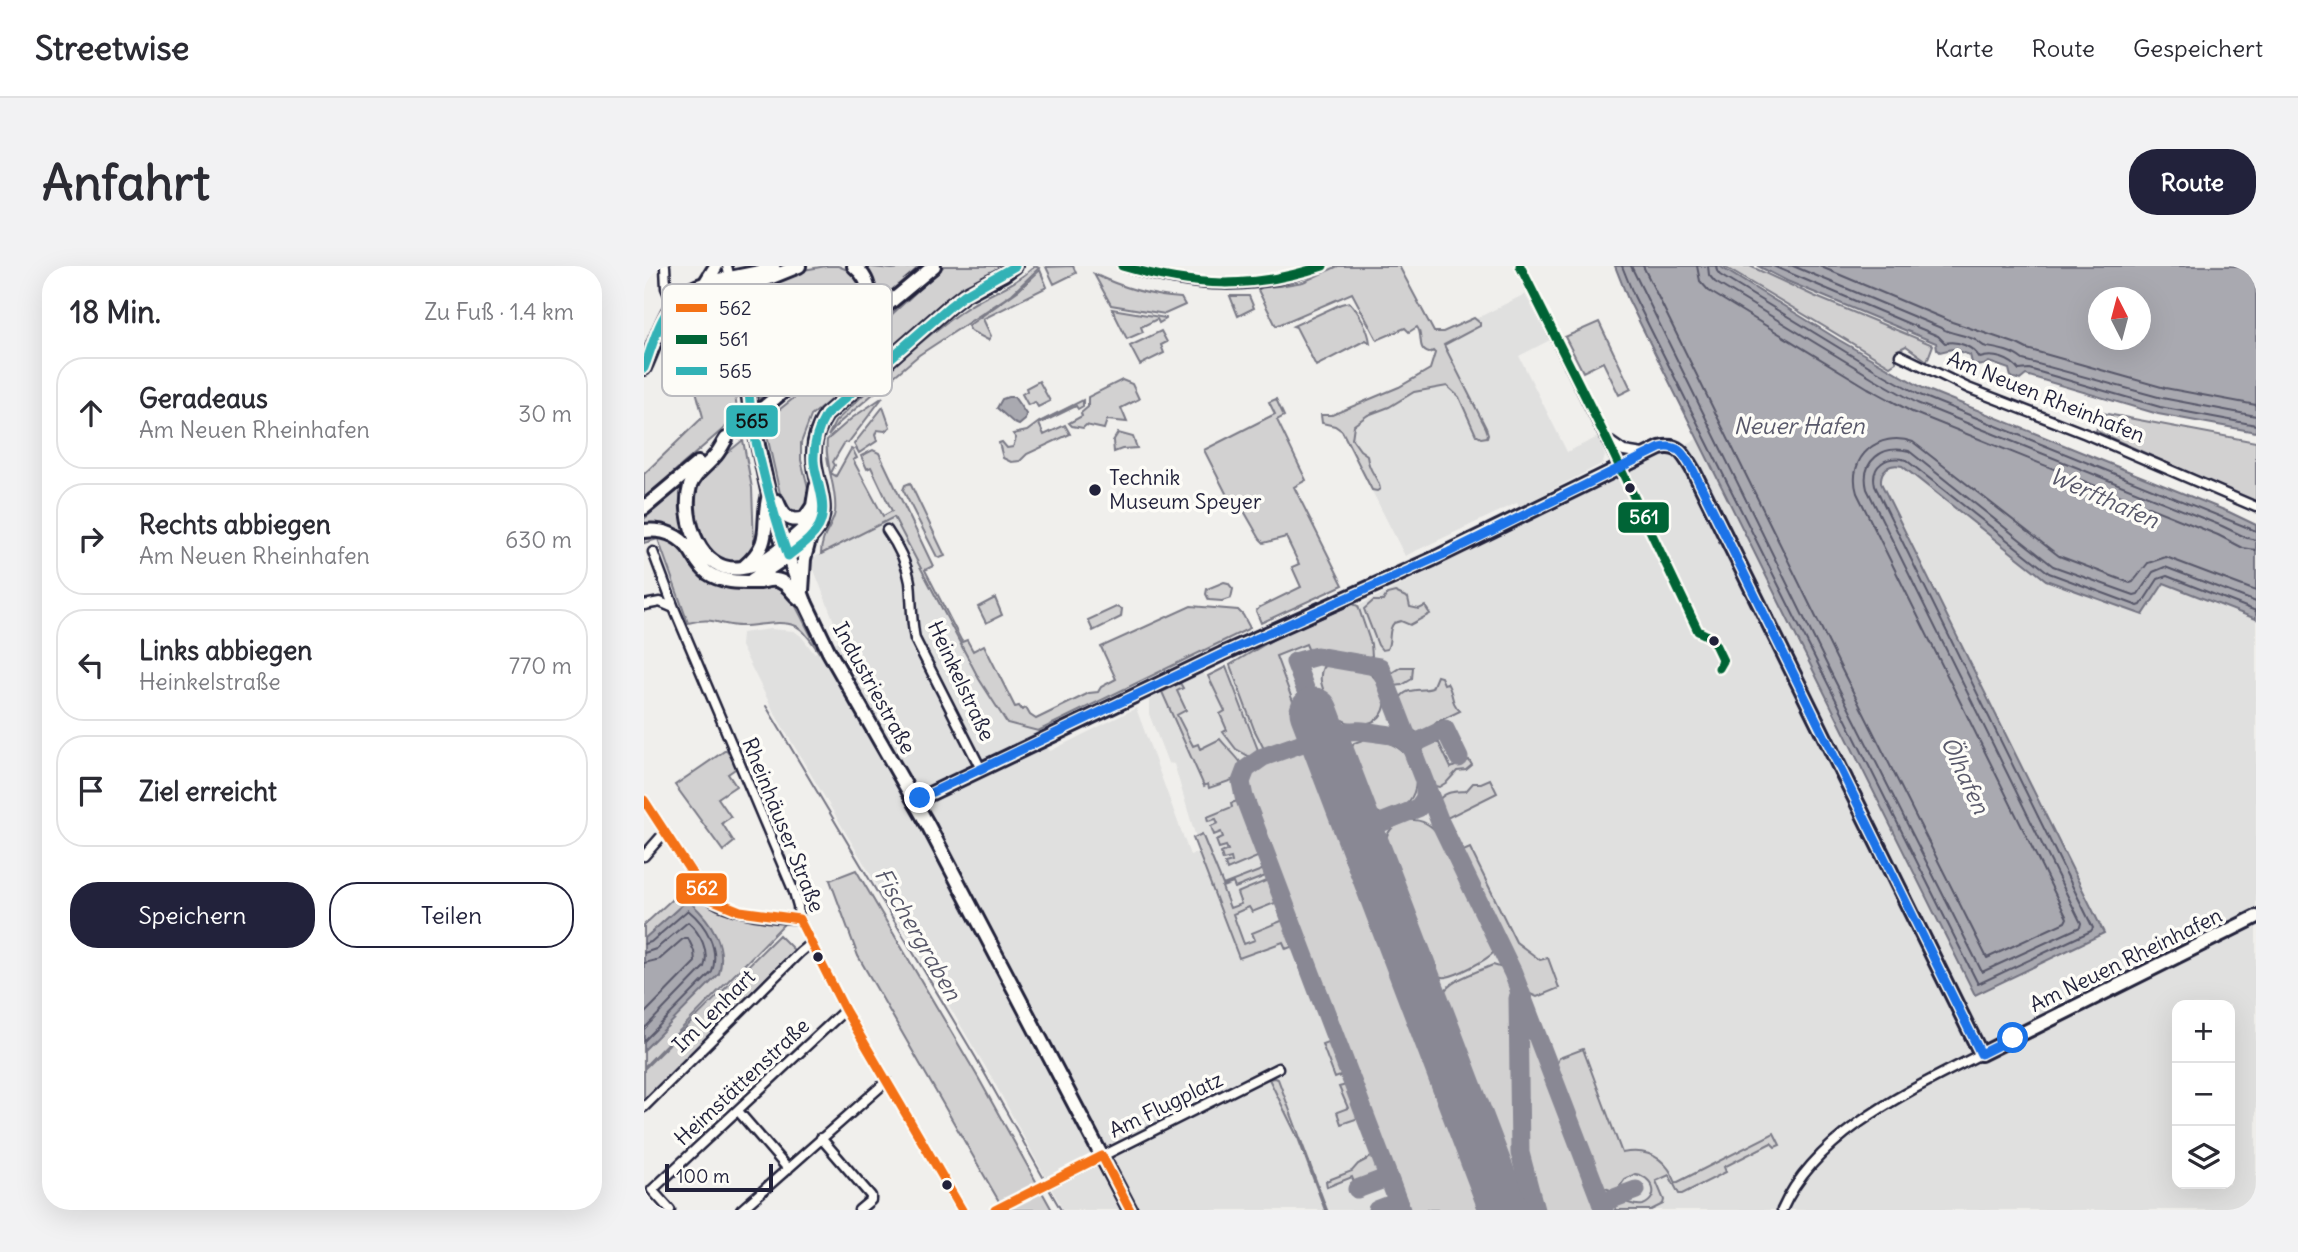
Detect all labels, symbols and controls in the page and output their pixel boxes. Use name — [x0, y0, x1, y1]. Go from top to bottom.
text: Streetwise — [35, 27, 189, 69]
text: Karte — [1935, 33, 1994, 63]
text: Route — [2032, 33, 2095, 63]
text: Gespeichert — [2133, 33, 2263, 63]
button: Route — [2129, 149, 2256, 215]
text: Anfahrt — [42, 152, 210, 213]
legend — [662, 284, 892, 396]
north arrow — [2088, 287, 2151, 350]
text: 18 Min. — [70, 293, 161, 331]
text: 562 — [719, 296, 751, 320]
text: Zu Fuß · 1.4 km — [424, 297, 574, 326]
text: 561 — [719, 327, 748, 351]
street label: Am Neuen Rheinhafen — [1943, 345, 2149, 449]
text: 565 — [719, 359, 752, 383]
text: Geradeaus — [139, 382, 268, 415]
icon: ahead — [72, 394, 110, 432]
text: 30 m — [518, 399, 572, 428]
line badge: 565 — [725, 404, 779, 438]
text: 565 — [736, 409, 768, 433]
water label: Neuer Hafen — [1734, 411, 1865, 440]
text: Am Neuen Rheinhafen — [139, 415, 370, 444]
water label: Werfthafen — [2045, 461, 2164, 535]
place label: Technik Museum Speyer — [1109, 464, 1262, 515]
unlabelled marker — [1623, 481, 1637, 495]
marker: Technik Museum Speyer — [1087, 482, 1103, 498]
line badge: 561 — [1617, 501, 1670, 534]
text: 561 — [1629, 505, 1659, 529]
text: Rechts abbiegen — [139, 508, 331, 541]
icon: right — [72, 520, 110, 558]
text: 630 m — [505, 525, 572, 554]
text: Am Neuen Rheinhafen — [139, 541, 370, 570]
street label: Heinkelstraße — [922, 616, 1001, 745]
street label: Industriestraße — [827, 617, 922, 758]
text: Links abbiegen — [139, 634, 312, 667]
unlabelled marker — [1707, 634, 1721, 648]
icon: left — [72, 646, 110, 684]
text: 770 m — [509, 651, 572, 680]
text: Heinkelstraße — [139, 667, 281, 696]
water label: Ölhafen — [1935, 731, 1996, 819]
street label: Rheinhäuser Straße — [736, 734, 831, 916]
icon: arrive — [72, 772, 110, 810]
text: Ziel erreicht — [139, 775, 277, 808]
route end — [904, 782, 935, 813]
water label: Fischergraben — [869, 862, 968, 1006]
line badge: 562 — [675, 872, 728, 905]
text: 562 — [686, 876, 718, 900]
button: Speichern — [70, 882, 315, 948]
button: Teilen — [329, 882, 574, 948]
street label: Am Neuen Rheinhafen — [2025, 901, 2226, 1018]
unlabelled marker — [811, 950, 825, 964]
street label: Im Lenhart — [666, 963, 761, 1058]
map controls — [2172, 1000, 2235, 1189]
button: + — [2172, 1000, 2235, 1063]
street label: Heimstättenstraße — [668, 1012, 815, 1151]
route start — [1997, 1022, 2028, 1053]
button: − — [2172, 1063, 2235, 1126]
street label: Am Flugplatz — [1105, 1065, 1227, 1144]
button: layers — [2172, 1126, 2235, 1189]
scale bar — [665, 1161, 774, 1193]
text: 100 m — [676, 1164, 730, 1188]
unlabelled marker — [940, 1178, 954, 1192]

